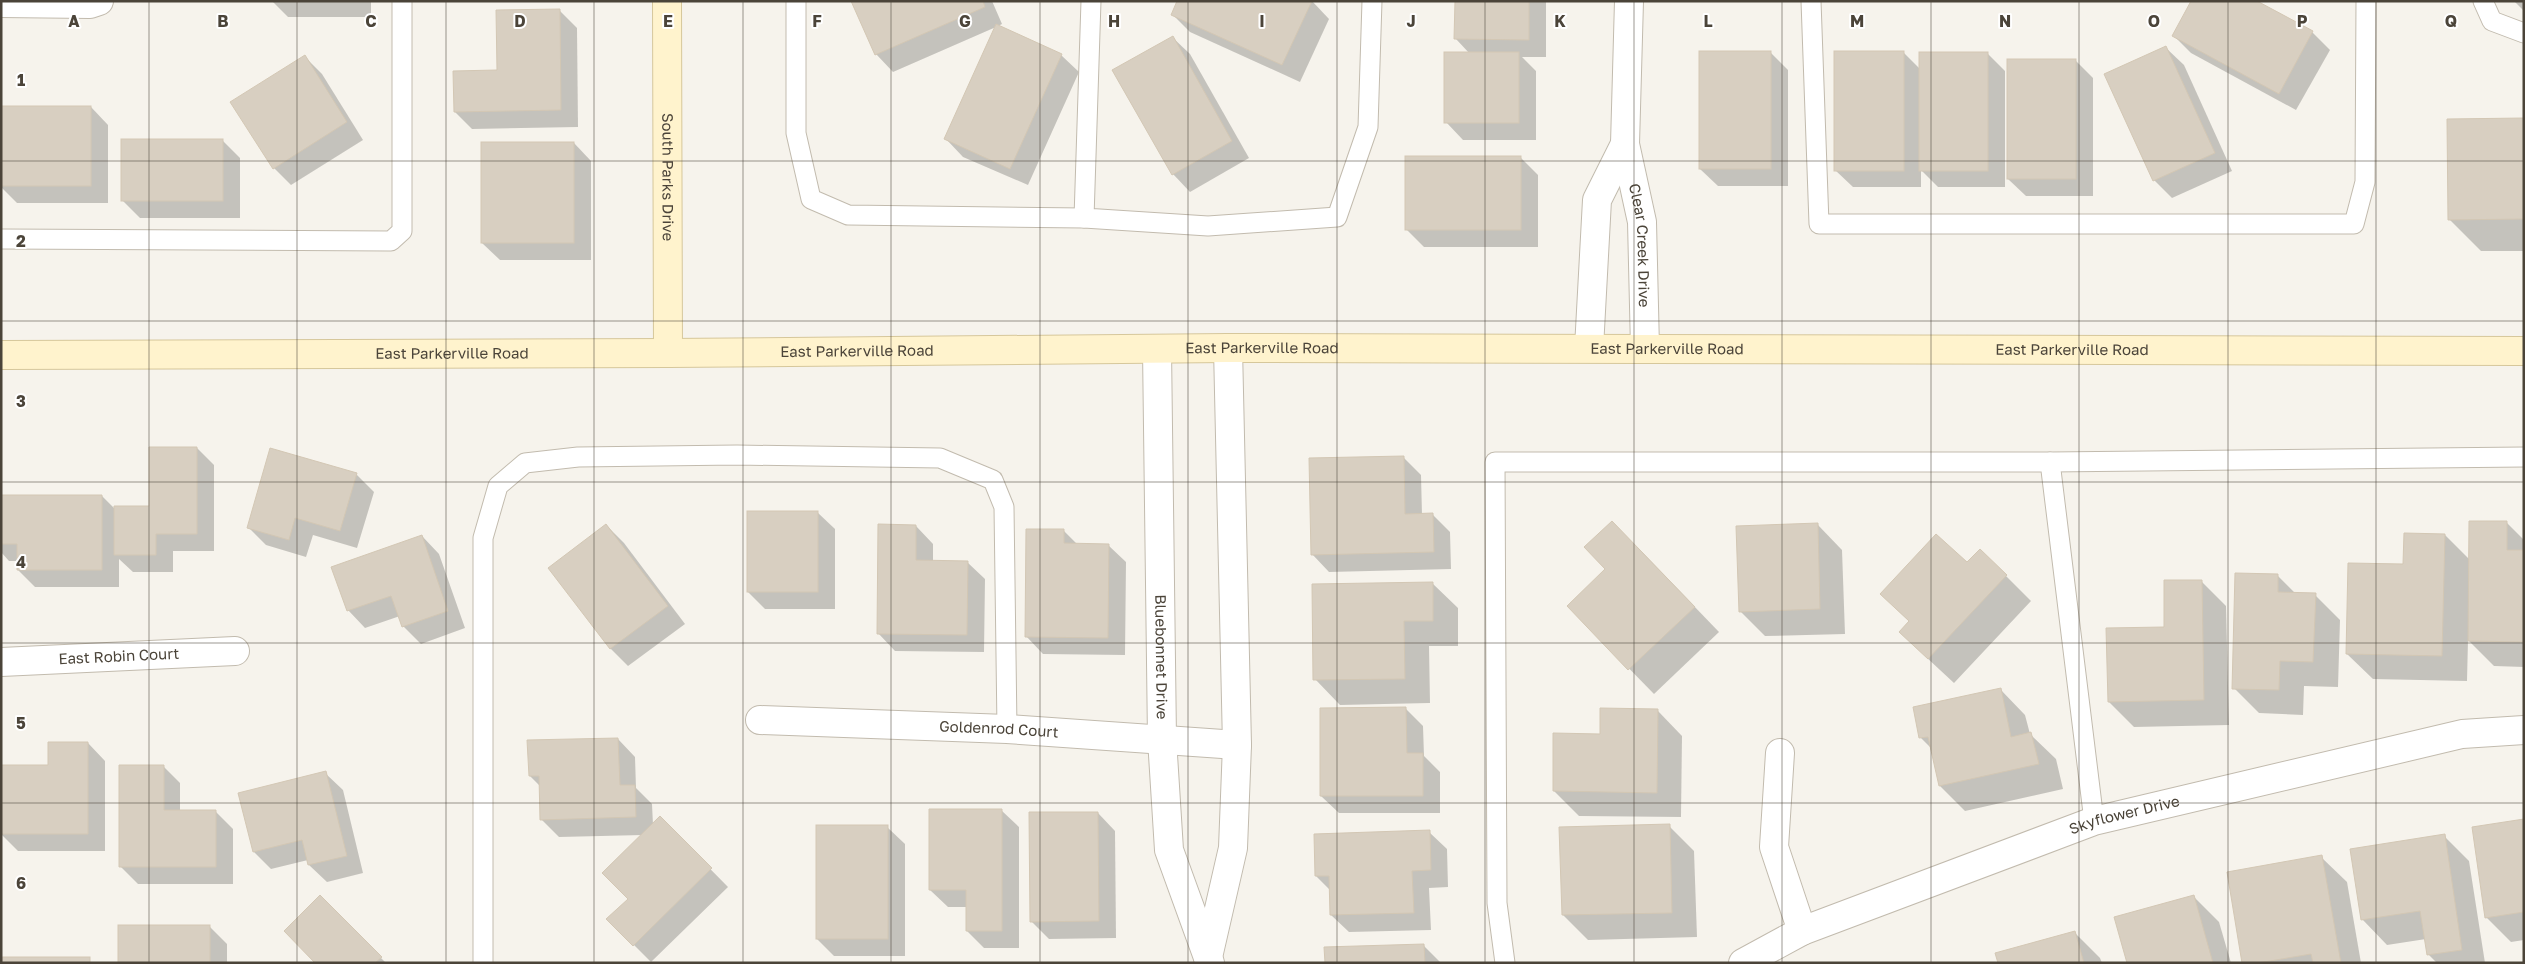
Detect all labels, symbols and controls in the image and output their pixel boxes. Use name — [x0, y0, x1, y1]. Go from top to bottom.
text: A — [68, 11, 80, 31]
text: B — [217, 11, 229, 31]
text: C — [365, 11, 377, 31]
text: D — [514, 11, 526, 31]
text: E — [663, 11, 673, 31]
text: F — [812, 11, 822, 31]
text: G — [959, 11, 971, 31]
text: H — [1108, 11, 1120, 31]
text: I — [1259, 11, 1265, 31]
text: J — [1406, 11, 1416, 31]
text: K — [1554, 11, 1566, 31]
text: L — [1703, 11, 1713, 31]
text: M — [1850, 11, 1864, 31]
text: N — [1999, 11, 2011, 31]
text: O — [2148, 11, 2160, 31]
text: P — [2297, 11, 2308, 31]
text: Q — [2445, 11, 2457, 31]
text: 1 — [17, 70, 25, 90]
street label: South Parks Drive — [659, 113, 678, 241]
street label: Clear Creek Drive — [1626, 182, 1654, 308]
text: 2 — [16, 231, 26, 251]
street label: East Parkerville Road — [1185, 338, 1339, 356]
street label: East Parkerville Road — [1590, 339, 1744, 357]
street label: East Parkerville Road — [1995, 340, 2149, 358]
street label: East Parkerville Road — [780, 341, 934, 360]
street label: East Parkerville Road — [375, 343, 529, 362]
text: 3 — [16, 391, 26, 411]
text: 4 — [16, 552, 26, 572]
street label: Bluebonnet Drive — [1152, 594, 1172, 720]
street label: East Robin Court — [58, 644, 180, 667]
text: 5 — [16, 713, 26, 733]
street label: Goldenrod Court — [939, 717, 1059, 741]
street label: Skyflower Drive — [2066, 791, 2181, 838]
text: 6 — [16, 873, 26, 893]

